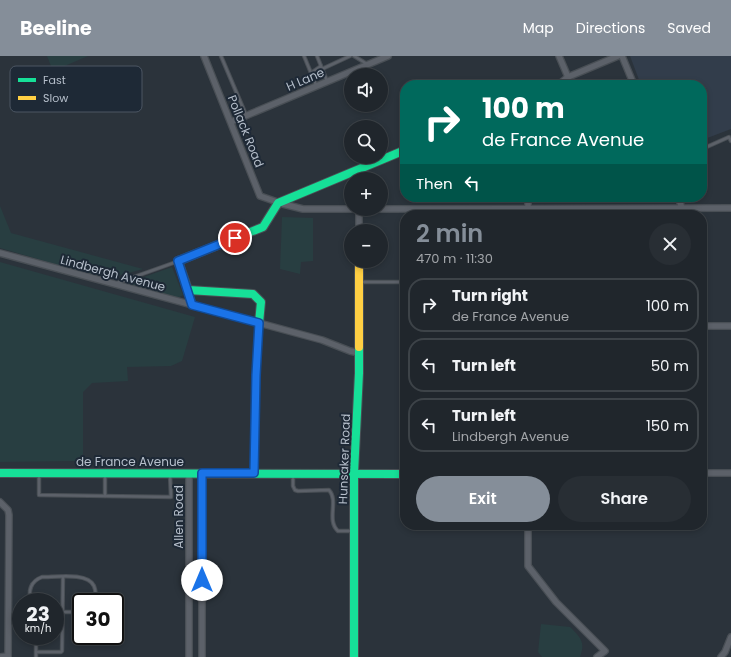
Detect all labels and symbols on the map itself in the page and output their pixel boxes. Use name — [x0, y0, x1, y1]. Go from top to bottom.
street label: H Lane — [283, 63, 327, 95]
legend — [10, 66, 142, 112]
text: Fast — [43, 72, 66, 88]
text: Slow — [43, 90, 68, 106]
street label: Pollack Road — [224, 92, 268, 170]
pin — [218, 221, 252, 255]
street label: Lindbergh Avenue — [59, 251, 167, 295]
street label: Hunsaker Road — [334, 413, 354, 505]
street label: de France Avenue — [76, 453, 184, 470]
street label: Allen Road — [170, 485, 187, 549]
position arrow — [181, 559, 223, 601]
speed limit sign: 30 — [72, 593, 124, 645]

